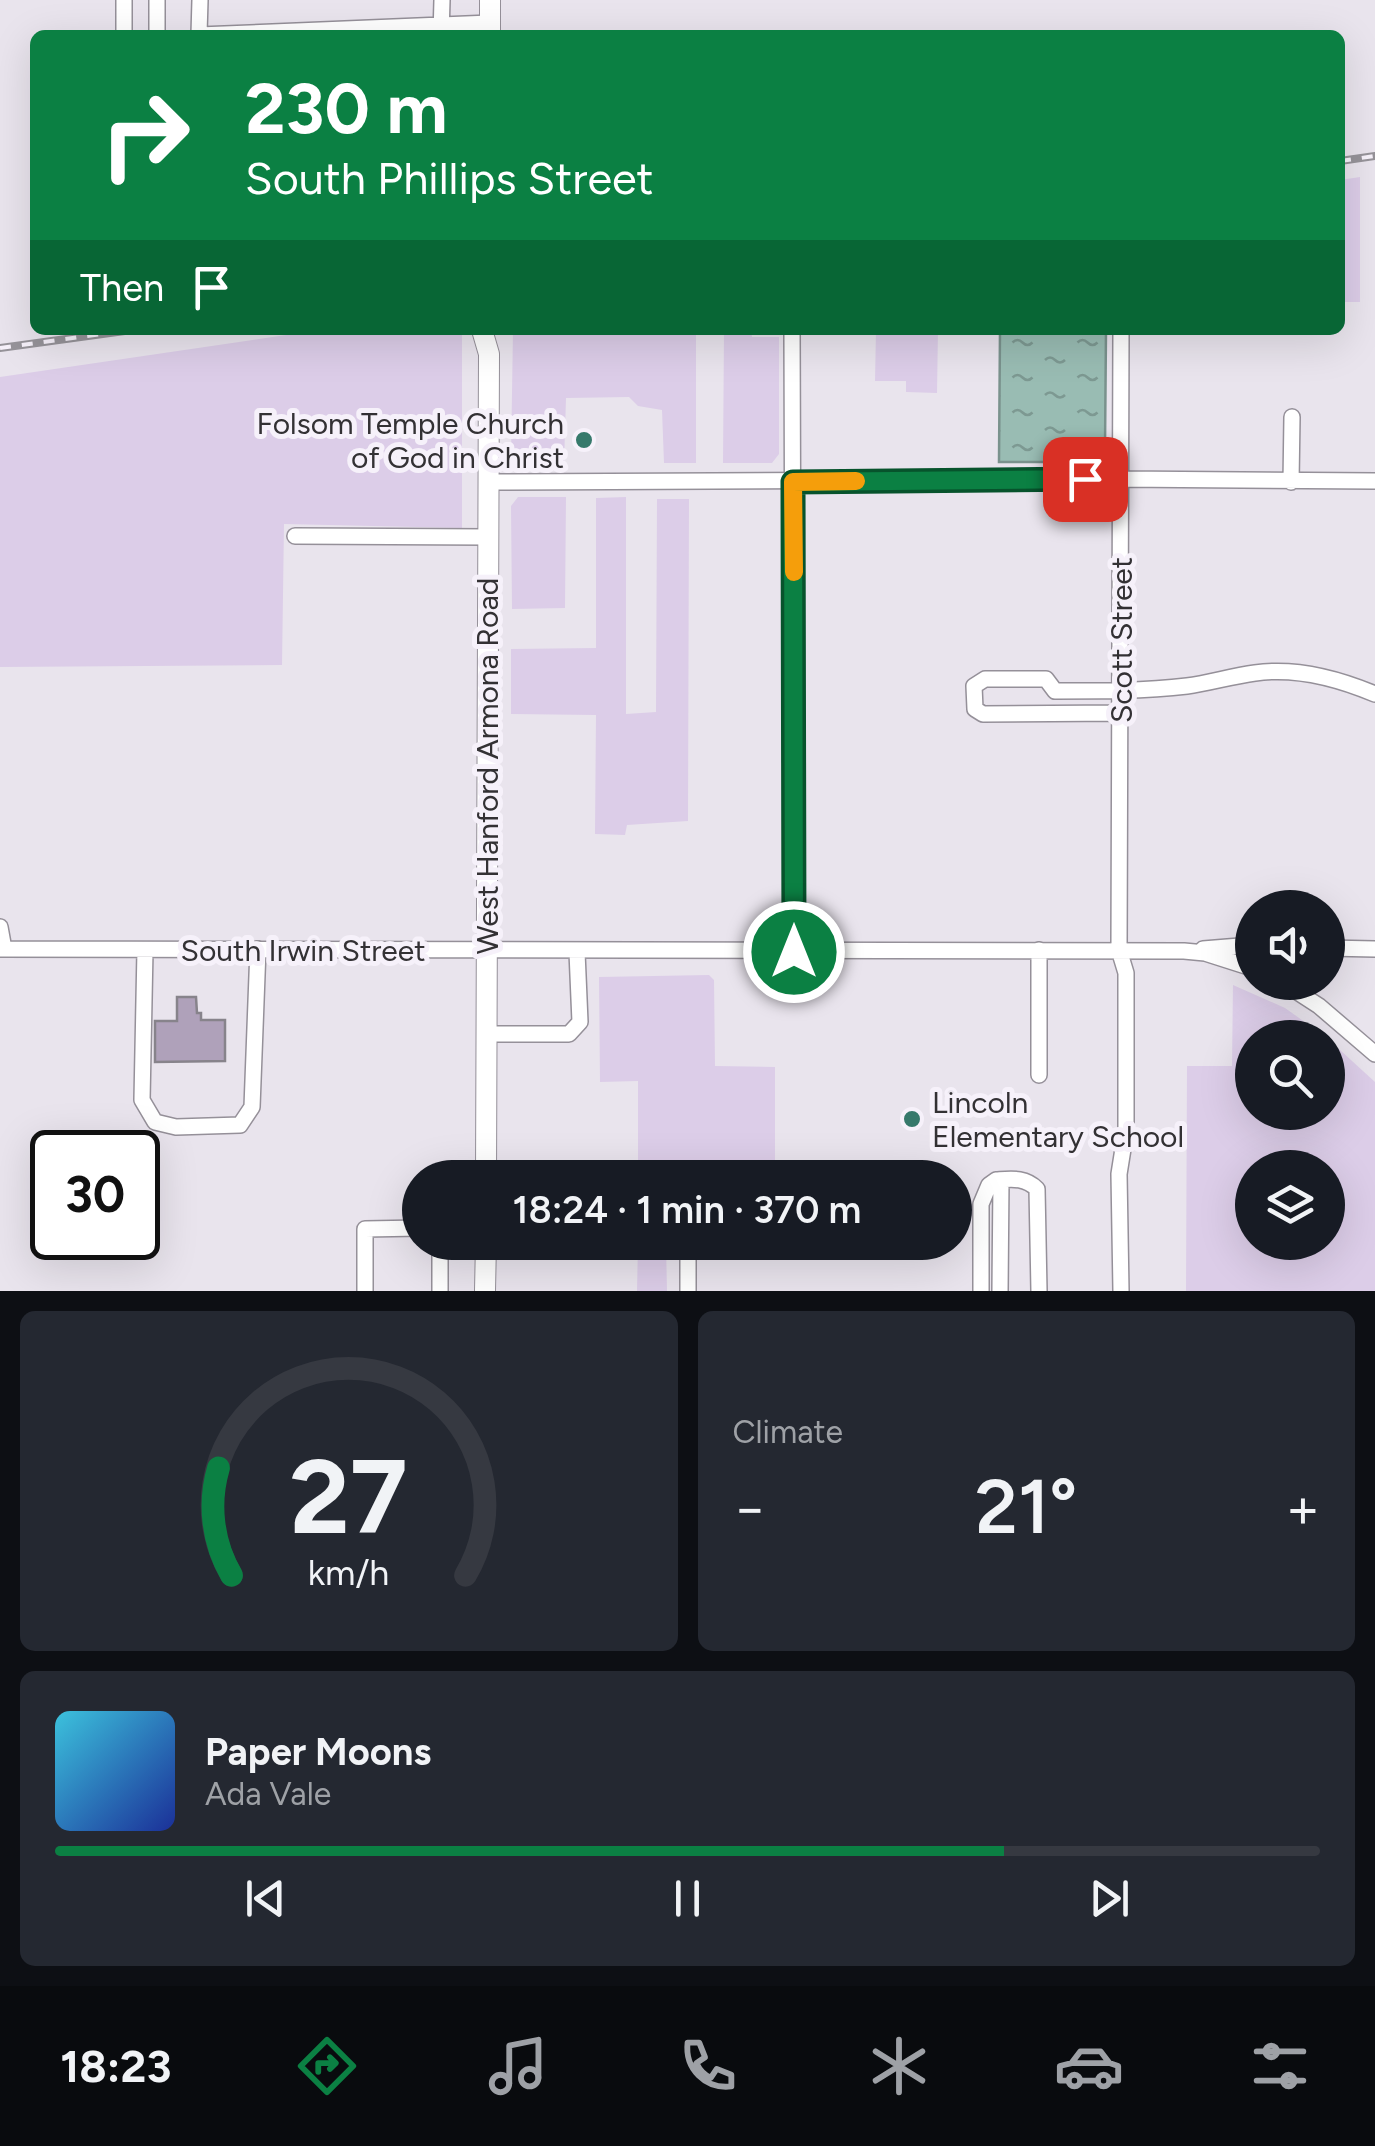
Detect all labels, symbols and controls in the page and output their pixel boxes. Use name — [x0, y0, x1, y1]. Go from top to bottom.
text: 230 m — [245, 66, 448, 151]
icon: right — [80, 70, 210, 200]
text: South Phillips Street — [245, 151, 654, 205]
icon: arrive — [184, 260, 239, 315]
text: Then — [80, 265, 164, 311]
place label: Folsom Temple Church of God in Christ — [257, 405, 564, 476]
marker: Folsom Temple Church of God in Christ — [573, 429, 595, 451]
pin — [1043, 437, 1128, 522]
icon: arrive — [1058, 452, 1113, 507]
street label: Scott Street — [1103, 557, 1140, 723]
street label: West Hanford Armona Road — [469, 578, 506, 954]
map controls — [1235, 890, 1345, 1260]
button: sound — [1235, 890, 1345, 1000]
position arrow — [742, 900, 846, 1004]
street label: South Irwin Street — [181, 932, 425, 969]
button: search — [1235, 1020, 1345, 1130]
place label: Lincoln Elementary School — [932, 1084, 1184, 1155]
marker: Lincoln Elementary School — [901, 1108, 923, 1130]
speed limit sign: 30 — [30, 1130, 160, 1260]
button: layers — [1235, 1150, 1345, 1260]
text: 18:24 · 1 min · 370 m — [513, 1187, 861, 1233]
text: Climate — [733, 1413, 843, 1451]
text: 27 — [290, 1434, 408, 1559]
text: 21° — [975, 1462, 1077, 1552]
text: − — [733, 1475, 767, 1541]
text: + — [1286, 1475, 1320, 1541]
text: km/h — [308, 1551, 390, 1594]
text: Paper Moons — [205, 1729, 431, 1775]
text: Ada Vale — [205, 1775, 331, 1813]
icon: previous — [238, 1871, 293, 1926]
icon: pause — [660, 1871, 715, 1926]
icon: next — [1082, 1871, 1137, 1926]
icon: directions — [292, 2031, 362, 2101]
icon: music — [483, 2031, 553, 2101]
icon: phone — [673, 2031, 743, 2101]
icon: climate — [864, 2031, 934, 2101]
icon: car — [1054, 2031, 1124, 2101]
icon: filters — [1245, 2031, 1315, 2101]
text: 18:23 — [60, 2039, 171, 2093]

